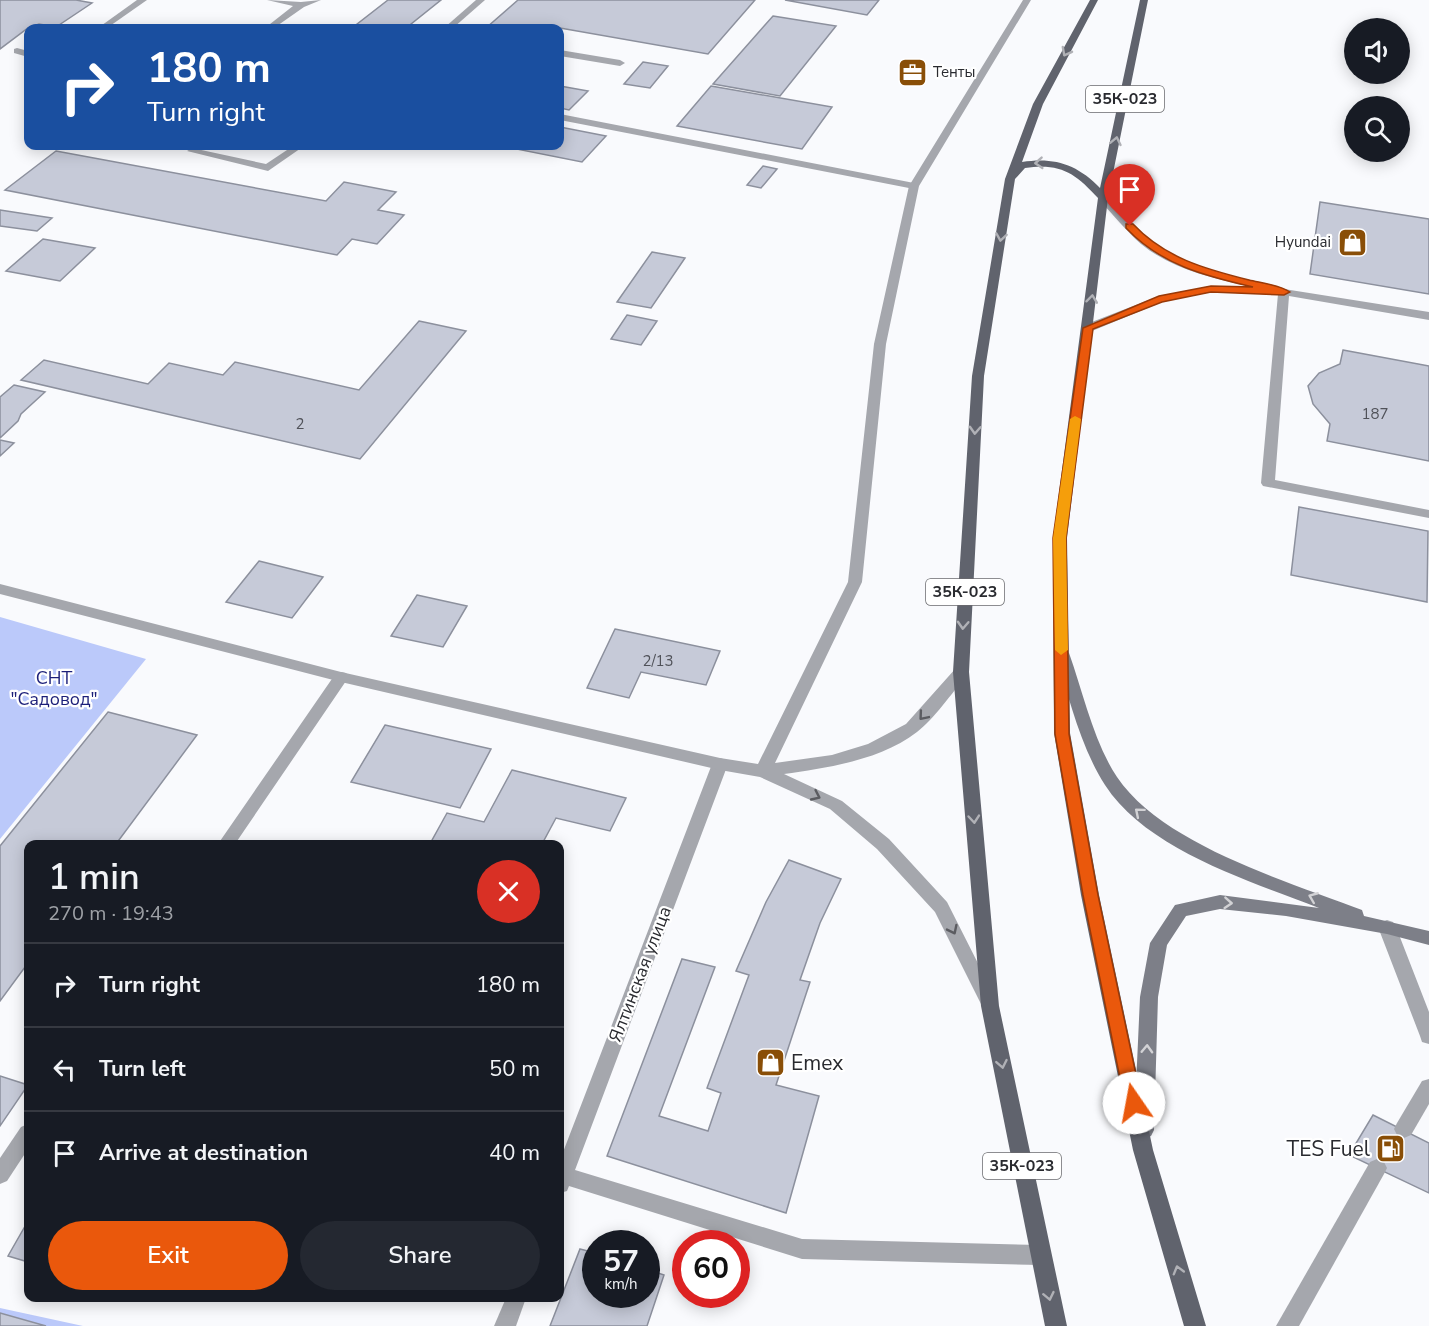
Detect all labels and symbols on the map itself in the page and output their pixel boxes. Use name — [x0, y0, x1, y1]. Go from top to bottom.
one-way arrow — [1062, 45, 1073, 56]
office icon: Тенты — [896, 56, 928, 88]
place label: Тенты — [933, 62, 975, 82]
road number: 35К-023 — [1086, 86, 1164, 112]
one-way arrow — [1109, 136, 1122, 146]
one-way arrow — [1035, 156, 1044, 169]
pin — [1104, 164, 1155, 226]
shop icon: Hyundai — [1336, 226, 1368, 258]
one-way arrow — [995, 232, 1007, 241]
place label: Hyundai — [1275, 232, 1331, 252]
one-way arrow — [1085, 295, 1097, 304]
house number: 187 — [1361, 404, 1389, 424]
house number: 2 — [295, 414, 305, 434]
one-way arrow — [969, 425, 982, 434]
road number: 35К-023 — [926, 579, 1004, 605]
one-way arrow — [957, 620, 970, 629]
house number: 2/13 — [642, 651, 674, 671]
park label: СНТ "Садовод" — [10, 666, 98, 711]
one-way arrow — [919, 709, 930, 720]
one-way arrow — [809, 788, 820, 800]
one-way arrow — [1135, 808, 1146, 819]
one-way arrow — [967, 814, 980, 823]
one-way arrow — [1308, 892, 1319, 904]
one-way arrow — [1224, 896, 1233, 909]
street label: Ялтинская улица — [603, 903, 677, 1045]
one-way arrow — [945, 924, 957, 935]
one-way arrow — [1140, 1045, 1153, 1054]
shop icon: Emex — [754, 1047, 786, 1079]
place label: Emex — [791, 1049, 843, 1077]
one-way arrow — [995, 1058, 1008, 1068]
position arrow — [1102, 1071, 1166, 1135]
fuel station icon: TES Fuel — [1375, 1133, 1407, 1165]
place label: TES Fuel — [1287, 1135, 1371, 1163]
road number: 35К-023 — [983, 1153, 1061, 1179]
speed limit sign: 60 — [672, 1230, 750, 1308]
one-way arrow — [1173, 1265, 1185, 1276]
one-way arrow — [1042, 1291, 1055, 1301]

